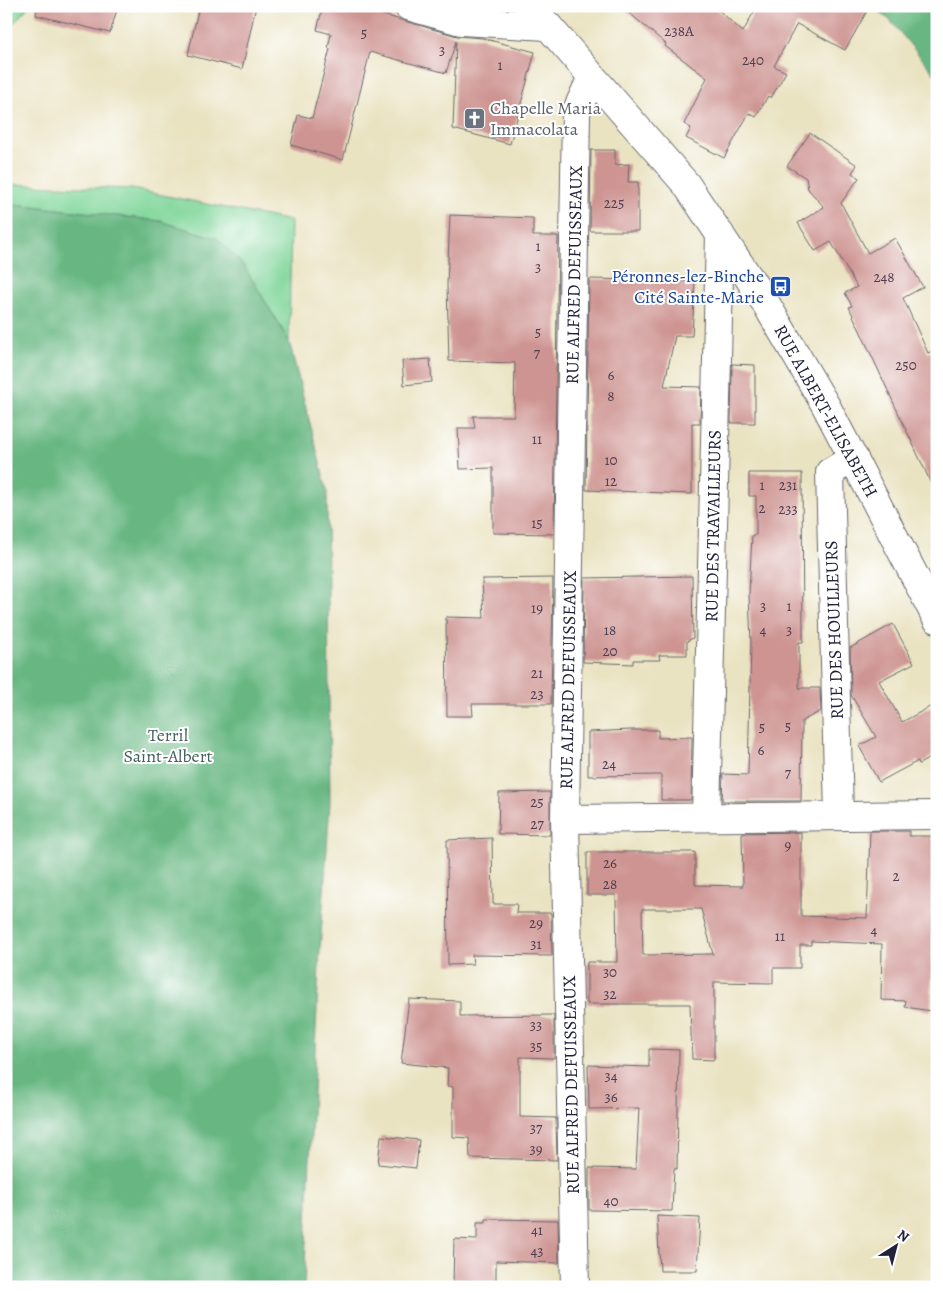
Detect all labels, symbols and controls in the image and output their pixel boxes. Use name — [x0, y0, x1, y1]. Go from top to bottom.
house number: 238A — [664, 21, 694, 41]
house number: 5 — [361, 23, 367, 43]
house number: 3 — [439, 40, 445, 60]
house number: 240 — [742, 50, 764, 70]
house number: 1 — [497, 55, 503, 75]
place label: Chapelle Maria Immacolata — [490, 96, 602, 141]
church icon: Chapelle Maria Immacolata — [462, 106, 486, 130]
street label: RUE ALFRED DEFUISSEAUX — [560, 165, 588, 385]
house number: 225 — [604, 193, 624, 213]
house number: 1 — [535, 236, 541, 256]
house number: 3 — [535, 257, 541, 277]
place label: Péronnes-lez-Binche Cité Sainte-Marie — [611, 264, 764, 309]
house number: 248 — [873, 267, 895, 287]
bus stop icon: Péronnes-lez-Binche Cité Sainte-Marie — [768, 274, 792, 298]
street label: RUE ALBERT-ELISABETH — [768, 320, 884, 502]
house number: 5 — [535, 322, 541, 342]
house number: 7 — [534, 343, 541, 363]
house number: 250 — [895, 355, 917, 375]
house number: 6 — [608, 365, 615, 385]
house number: 8 — [607, 386, 615, 406]
house number: 11 — [532, 429, 542, 449]
street label: RUE DES TRAVAILLEURS — [699, 430, 727, 622]
house number: 10 — [604, 450, 618, 470]
house number: 12 — [605, 471, 617, 491]
house number: 1 — [759, 475, 765, 495]
house number: 231 — [779, 475, 797, 495]
house number: 2 — [758, 498, 766, 518]
house number: 233 — [778, 499, 798, 519]
house number: 15 — [531, 513, 543, 533]
street label: RUE DES HOUILLEURS — [819, 540, 849, 720]
street label: RUE ALFRED DEFUISSEAUX — [554, 570, 582, 790]
house number: 3 — [760, 596, 766, 616]
house number: 1 — [786, 596, 792, 616]
house number: 19 — [531, 598, 543, 618]
house number: 18 — [604, 620, 616, 640]
house number: 4 — [760, 620, 767, 640]
house number: 3 — [786, 620, 792, 640]
house number: 20 — [602, 641, 618, 661]
house number: 21 — [531, 663, 543, 683]
house number: 23 — [530, 684, 544, 704]
house number: 5 — [785, 716, 791, 736]
house number: 5 — [759, 717, 765, 737]
park label: Terril Saint-Albert — [124, 723, 213, 768]
house number: 6 — [758, 740, 765, 760]
house number: 24 — [602, 754, 616, 774]
house number: 7 — [785, 763, 792, 783]
house number: 25 — [530, 792, 544, 812]
house number: 27 — [530, 814, 544, 834]
house number: 9 — [785, 835, 792, 855]
house number: 26 — [603, 853, 617, 873]
house number: 2 — [892, 866, 900, 886]
house number: 28 — [603, 874, 617, 894]
house number: 29 — [529, 913, 543, 933]
house number: 4 — [871, 920, 878, 940]
house number: 11 — [775, 926, 785, 946]
house number: 31 — [530, 934, 542, 954]
house number: 30 — [603, 962, 617, 982]
street label: RUE ALFRED DEFUISSEAUX — [557, 975, 585, 1195]
house number: 32 — [603, 984, 617, 1004]
house number: 33 — [530, 1015, 542, 1035]
house number: 35 — [530, 1036, 542, 1056]
house number: 34 — [604, 1066, 618, 1086]
house number: 36 — [604, 1087, 618, 1107]
house number: 37 — [530, 1118, 543, 1138]
house number: 39 — [529, 1139, 543, 1159]
house number: 40 — [604, 1191, 618, 1211]
house number: 41 — [531, 1220, 543, 1240]
north arrow — [870, 1220, 920, 1270]
text: N — [894, 1225, 913, 1247]
house number: 43 — [530, 1241, 544, 1261]

